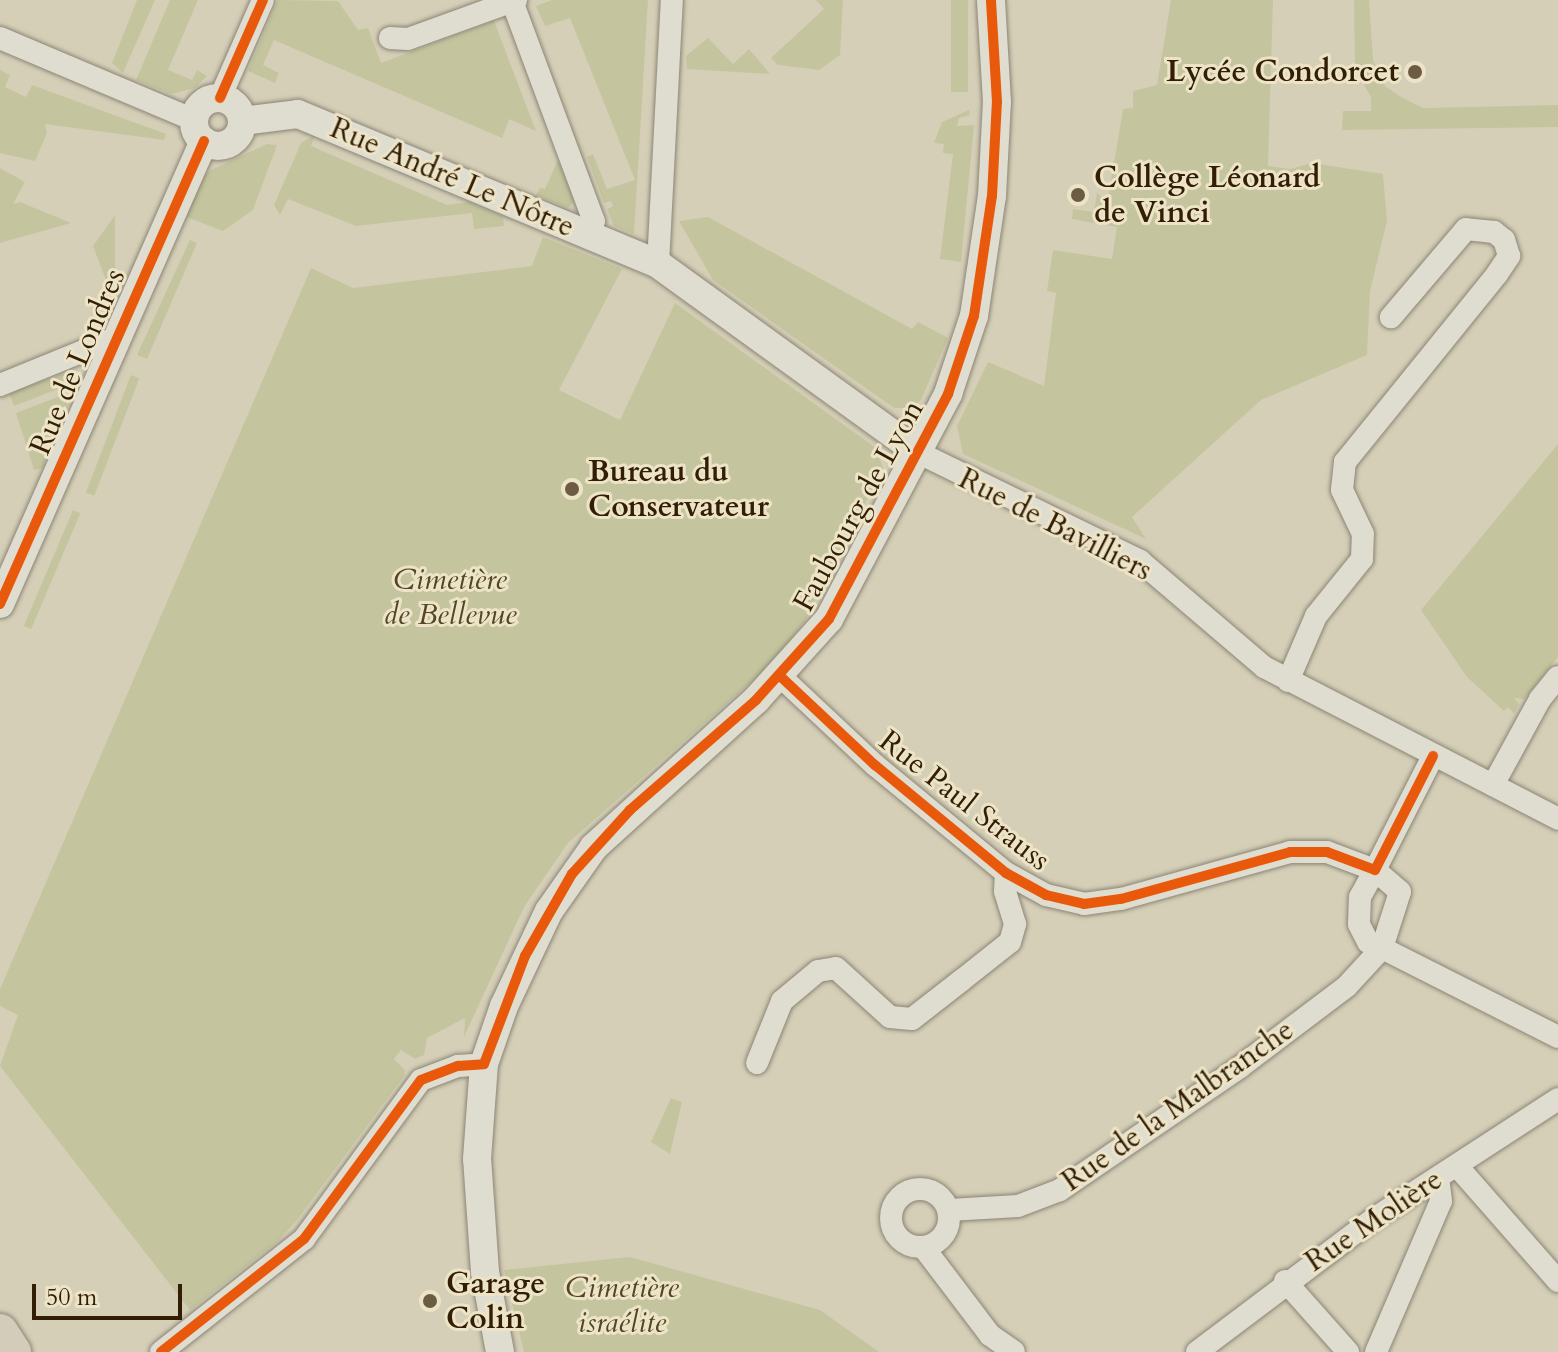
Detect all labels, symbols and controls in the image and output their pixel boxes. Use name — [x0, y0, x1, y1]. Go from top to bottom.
place label: Lycée Condorcet — [1166, 54, 1399, 90]
marker: Lycée Condorcet — [1406, 63, 1424, 81]
street label: Rue André Le Nôtre — [325, 110, 579, 246]
place label: Collège Léonard de Vinci — [1094, 160, 1320, 230]
marker: Collège Léonard de Vinci — [1069, 186, 1087, 204]
street label: Rue de Londres — [23, 264, 133, 460]
street label: Faubourg de Lyon — [786, 394, 932, 618]
place label: Bureau du Conservateur — [588, 454, 769, 524]
street label: Rue de Bavilliers — [952, 461, 1158, 589]
marker: Bureau du Conservateur — [563, 480, 581, 498]
park label: Cimetière de Bellevue — [383, 562, 517, 632]
street label: Rue Paul Strauss — [871, 723, 1057, 879]
street label: Rue de la Malbranche — [1055, 1012, 1301, 1200]
street label: Rue Molière — [1299, 1162, 1449, 1280]
place label: Garage Colin — [446, 1266, 545, 1336]
scale bar — [36, 1268, 186, 1318]
park label: Cimetière israélite — [565, 1270, 679, 1340]
text: 50 m — [46, 1281, 97, 1314]
marker: Garage Colin — [421, 1292, 439, 1310]

